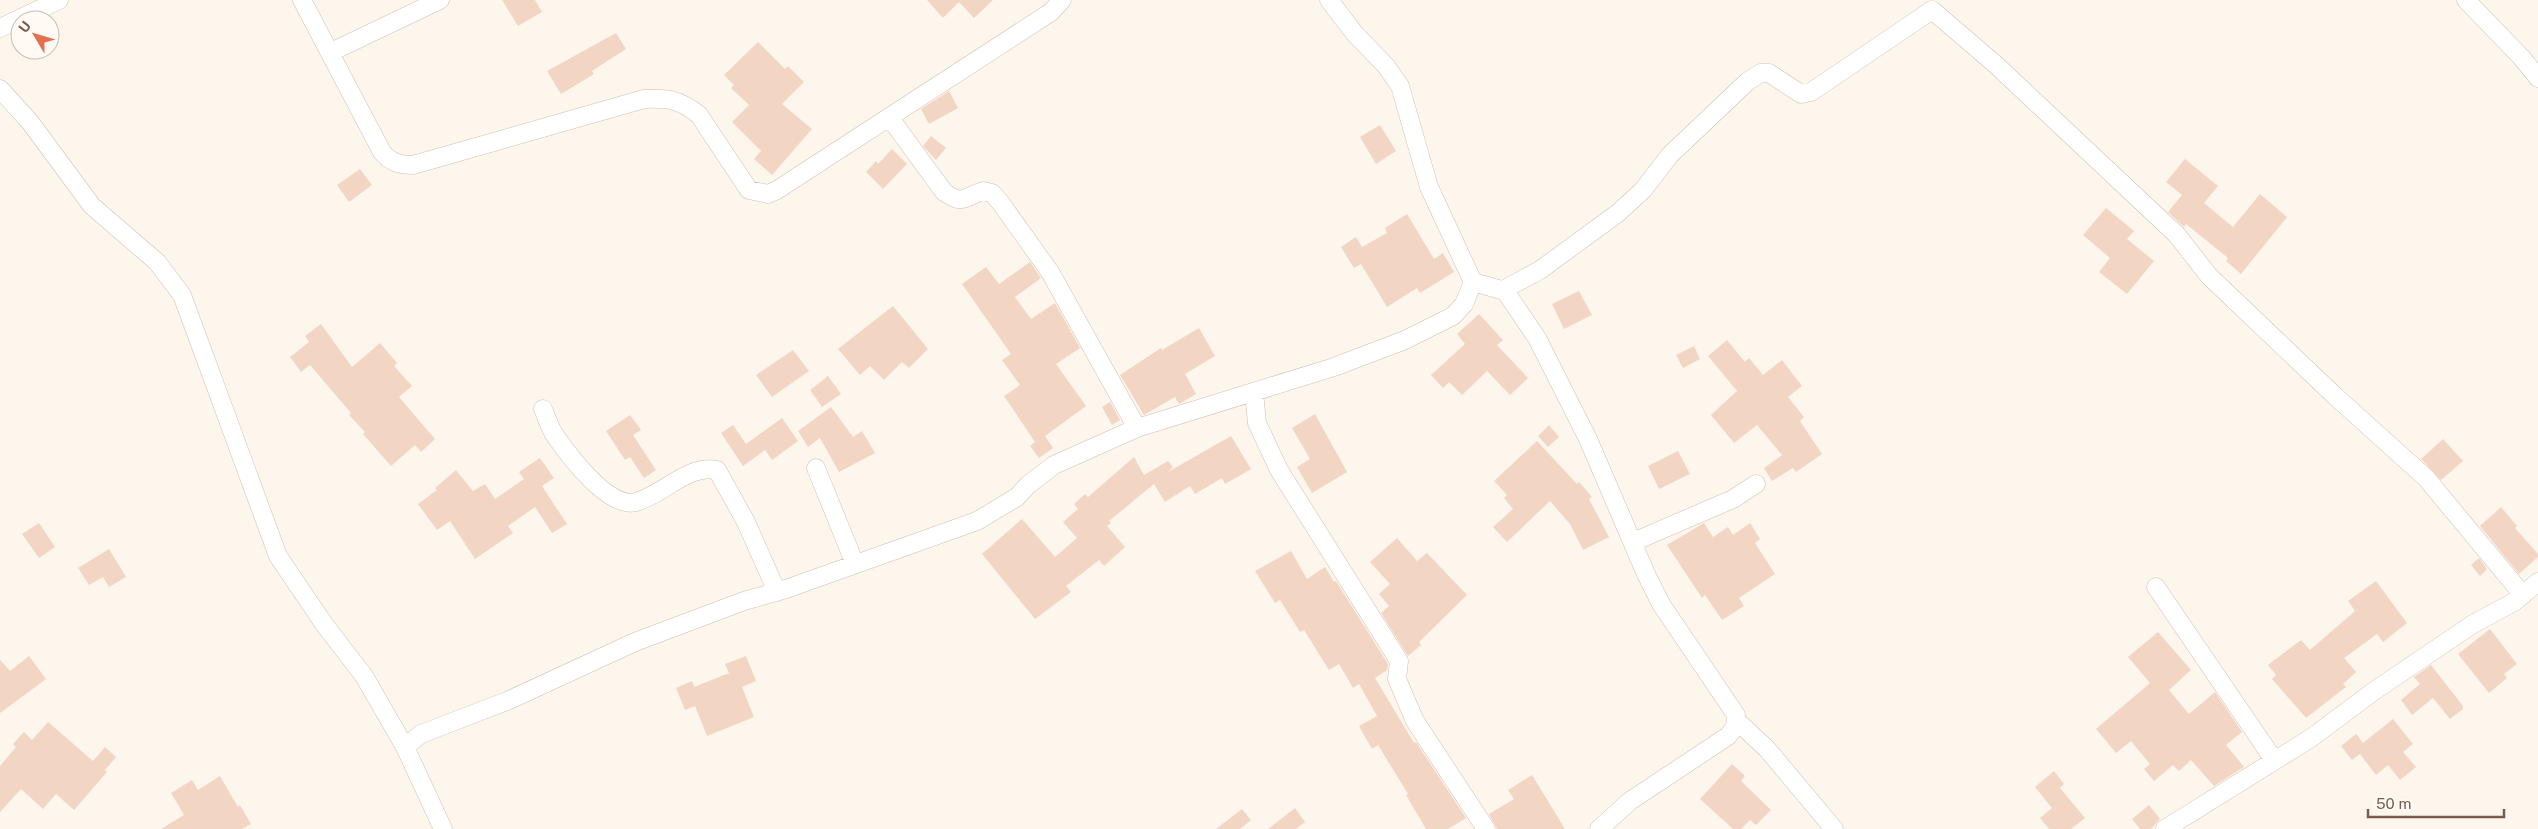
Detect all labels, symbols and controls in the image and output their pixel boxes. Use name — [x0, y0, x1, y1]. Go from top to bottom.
north arrow — [10, 10, 60, 60]
text: U — [15, 18, 34, 36]
scale bar — [2368, 786, 2504, 818]
text: 50 m — [2376, 795, 2411, 812]

